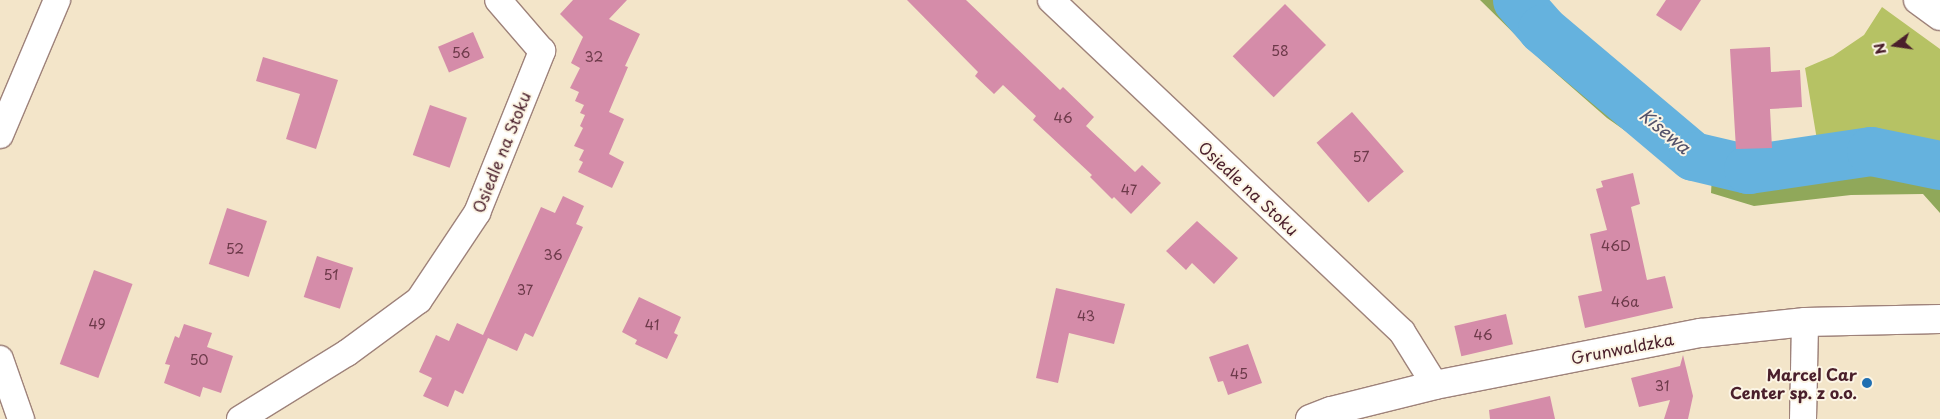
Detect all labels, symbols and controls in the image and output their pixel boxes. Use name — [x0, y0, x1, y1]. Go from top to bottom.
north arrow — [1870, 20, 1920, 70]
text: N — [1868, 41, 1891, 57]
house number: 58 — [1271, 43, 1289, 59]
house number: 56 — [452, 45, 470, 61]
house number: 32 — [585, 49, 603, 65]
street label: Osiedle na Stoku — [468, 88, 534, 216]
water label: Kisewa — [1635, 104, 1695, 158]
house number: 46 — [1053, 110, 1073, 126]
street label: Osiedle na Stoku — [1195, 137, 1303, 239]
house number: 57 — [1353, 149, 1369, 165]
house number: 47 — [1121, 182, 1137, 198]
house number: 46D — [1601, 238, 1631, 254]
house number: 52 — [226, 241, 244, 257]
house number: 36 — [543, 247, 563, 263]
house number: 51 — [324, 267, 338, 283]
house number: 37 — [517, 282, 533, 298]
house number: 46a — [1611, 294, 1639, 310]
house number: 43 — [1077, 308, 1095, 324]
house number: 49 — [88, 316, 106, 332]
house number: 41 — [645, 317, 659, 333]
house number: 46 — [1473, 327, 1493, 343]
street label: Grunwaldzka — [1569, 329, 1675, 367]
house number: 50 — [189, 352, 209, 368]
place label: Marcel Car Center sp. z o.o. — [1728, 364, 1857, 402]
house number: 45 — [1230, 366, 1248, 382]
marker: Marcel Car Center sp. z o.o. — [1861, 377, 1873, 389]
house number: 31 — [1655, 378, 1669, 394]

